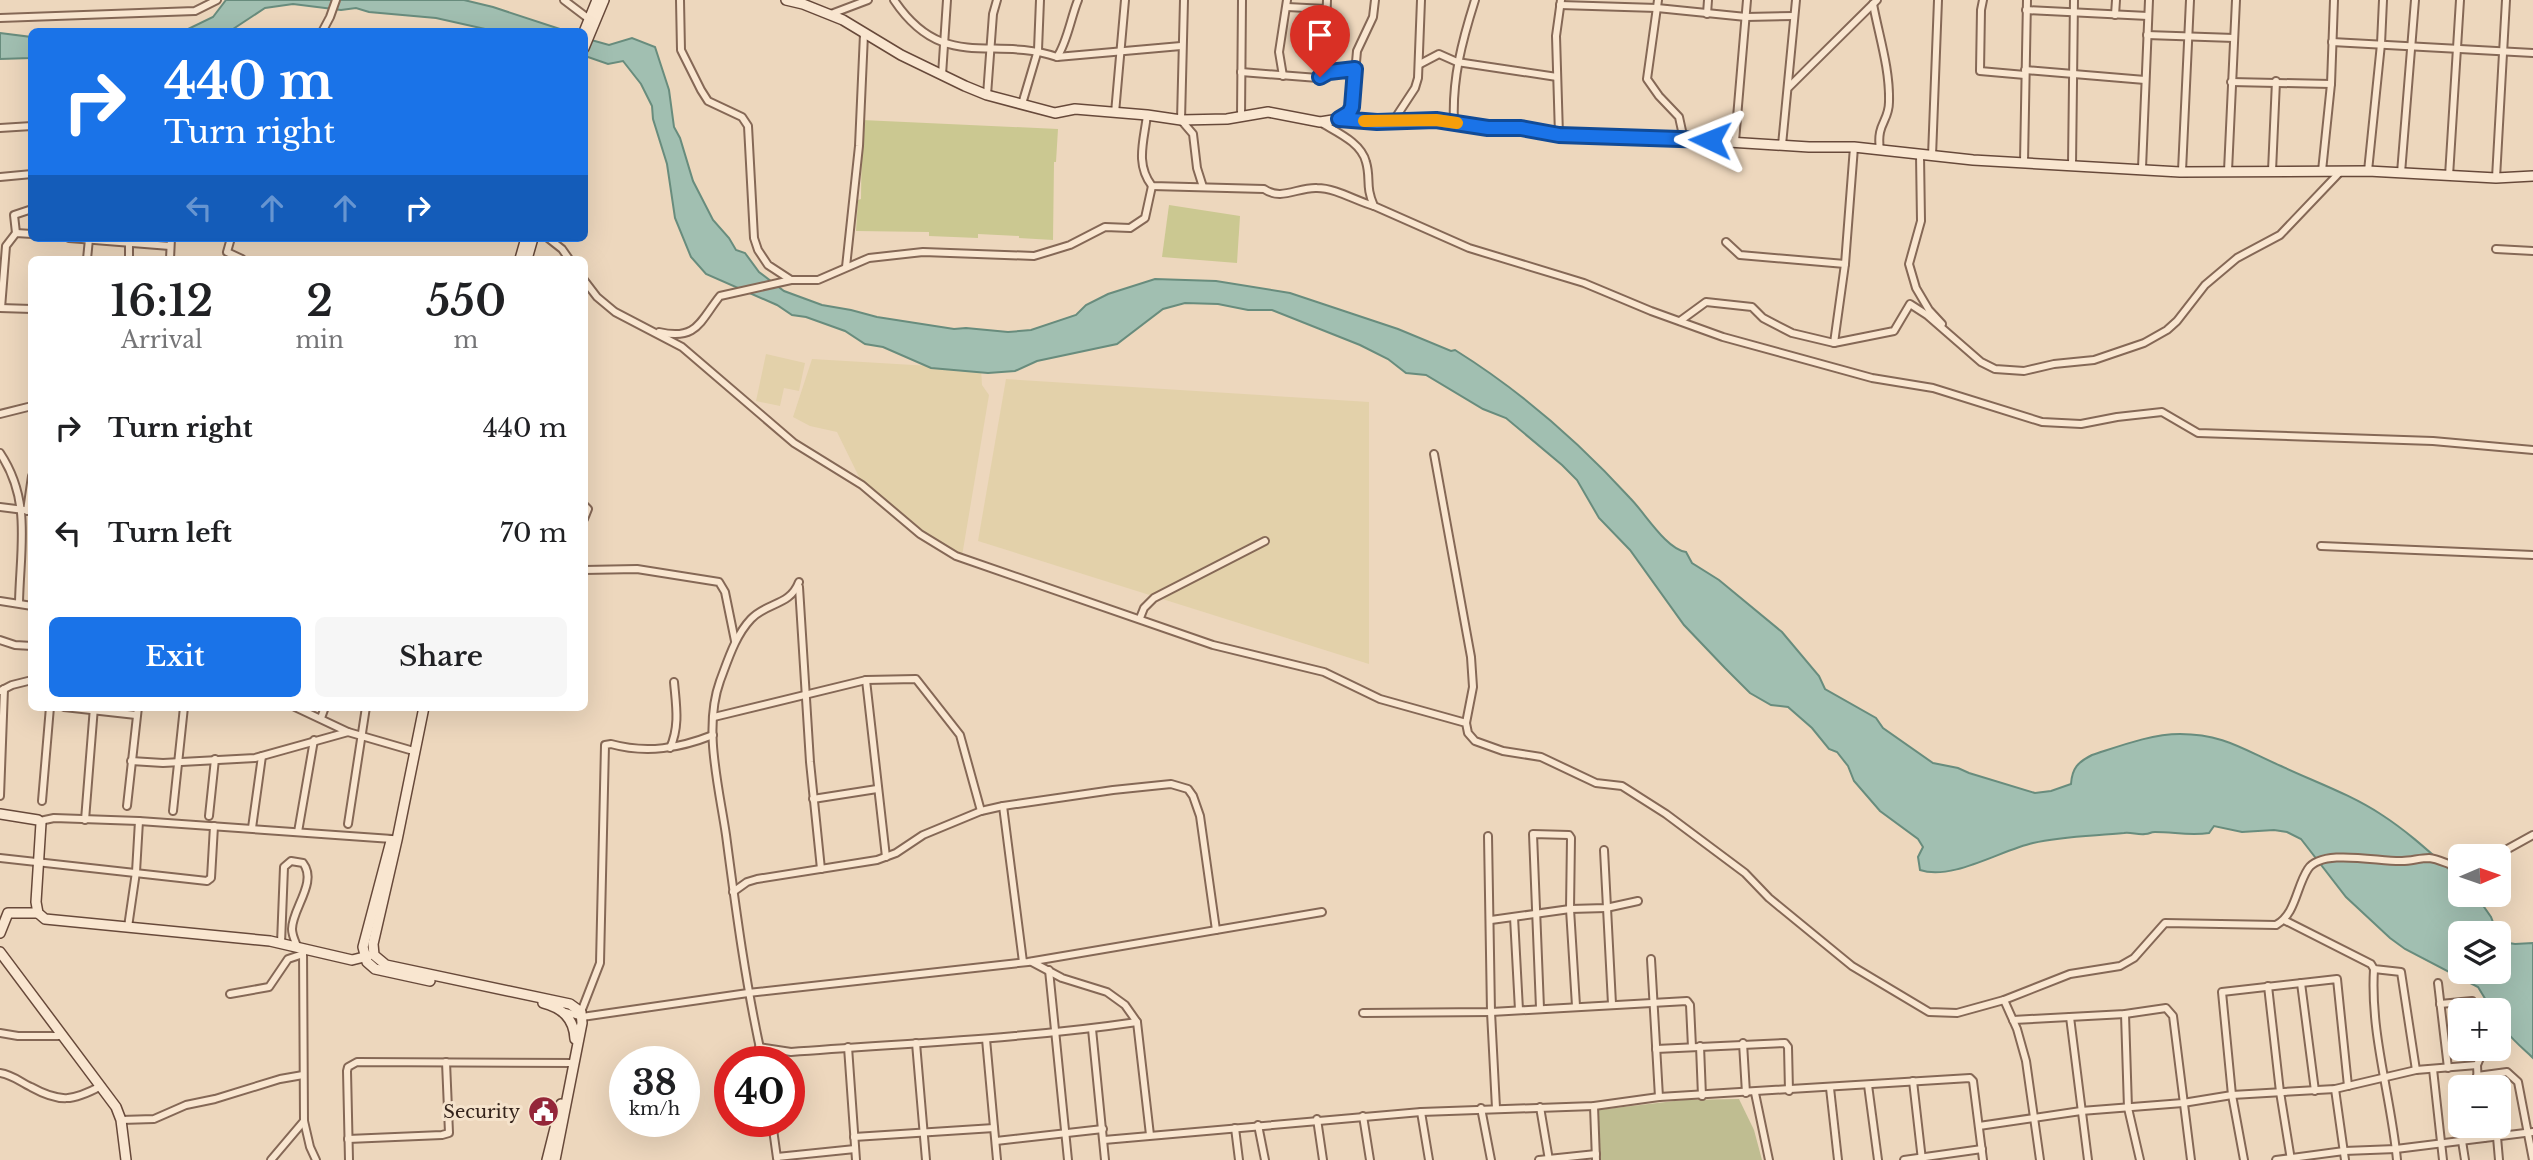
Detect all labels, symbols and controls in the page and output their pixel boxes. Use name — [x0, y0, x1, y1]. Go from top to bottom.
pin — [1290, 5, 1350, 77]
icon: arrive — [1301, 16, 1339, 54]
text: 440 m — [164, 51, 333, 112]
icon: right — [49, 56, 140, 147]
position arrow — [1673, 103, 1747, 177]
text: Turn right — [164, 112, 335, 152]
icon: left — [180, 189, 218, 227]
icon: ahead — [253, 189, 291, 227]
icon: ahead — [326, 189, 364, 227]
icon: right — [399, 189, 437, 227]
text: 16:12 — [110, 275, 213, 327]
text: 2 — [306, 275, 333, 327]
text: 550 — [426, 275, 506, 327]
text: Arrival — [121, 326, 202, 354]
text: min — [295, 326, 344, 354]
text: m — [454, 326, 478, 354]
icon: right — [49, 409, 87, 447]
text: Turn right — [108, 412, 253, 444]
text: 440 m — [483, 412, 567, 444]
icon: left — [49, 514, 87, 552]
text: Turn left — [108, 517, 232, 549]
text: 70 m — [500, 517, 567, 549]
button: Exit — [49, 617, 301, 697]
button: Share — [315, 617, 567, 697]
north arrow — [2448, 844, 2511, 906]
map controls — [2448, 844, 2511, 1138]
button: layers — [2448, 921, 2511, 984]
button: + — [2448, 998, 2511, 1061]
speed limit sign: 40 — [714, 1046, 805, 1137]
text: 38 — [632, 1061, 677, 1104]
button: − — [2448, 1075, 2511, 1138]
public building icon: Security — [526, 1095, 560, 1129]
text: km/h — [629, 1098, 680, 1120]
place label: Security — [443, 1101, 520, 1123]

